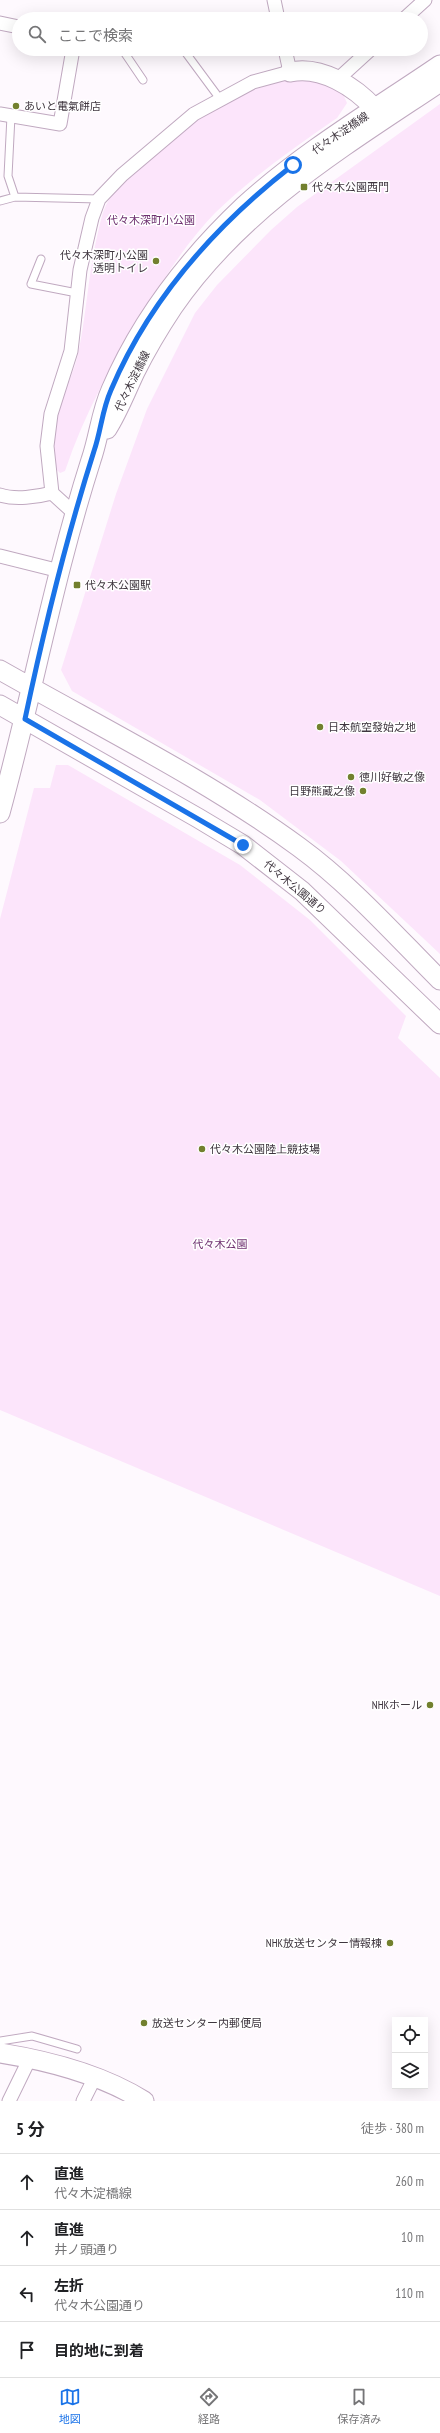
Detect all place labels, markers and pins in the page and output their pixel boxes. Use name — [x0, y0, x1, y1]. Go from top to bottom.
place label: あいと電氣餅店 — [24, 99, 101, 113]
marker: あいと電氣餅店 — [11, 101, 21, 111]
place label: 代々木公園西門 — [312, 180, 389, 194]
marker: 代々木公園西門 — [299, 182, 309, 192]
place label: 代々木深町小公園 透明トイレ — [60, 248, 148, 275]
marker: 代々木深町小公園 透明トイレ — [151, 256, 161, 266]
place label: 代々木公園駅 — [85, 578, 151, 592]
marker: 代々木公園駅 — [72, 580, 82, 590]
place label: 日本航空發始之地 — [328, 720, 416, 734]
marker: 日本航空發始之地 — [315, 722, 325, 732]
place label: 徳川好敏之像 — [359, 770, 425, 784]
marker: 徳川好敏之像 — [346, 772, 356, 782]
place label: 日野熊蔵之像 — [289, 784, 355, 798]
marker: 日野熊蔵之像 — [358, 786, 368, 796]
place label: 代々木公園陸上競技場 — [210, 1142, 320, 1156]
marker: 代々木公園陸上競技場 — [197, 1144, 207, 1154]
place label: NHKホール — [372, 1698, 422, 1712]
marker: NHKホール — [425, 1700, 435, 1710]
place label: NHK放送センター情報棟 — [266, 1936, 382, 1950]
marker: NHK放送センター情報棟 — [385, 1938, 395, 1948]
place label: 放送センター内郵便局 — [152, 2016, 262, 2030]
marker: 放送センター内郵便局 — [139, 2018, 149, 2028]

